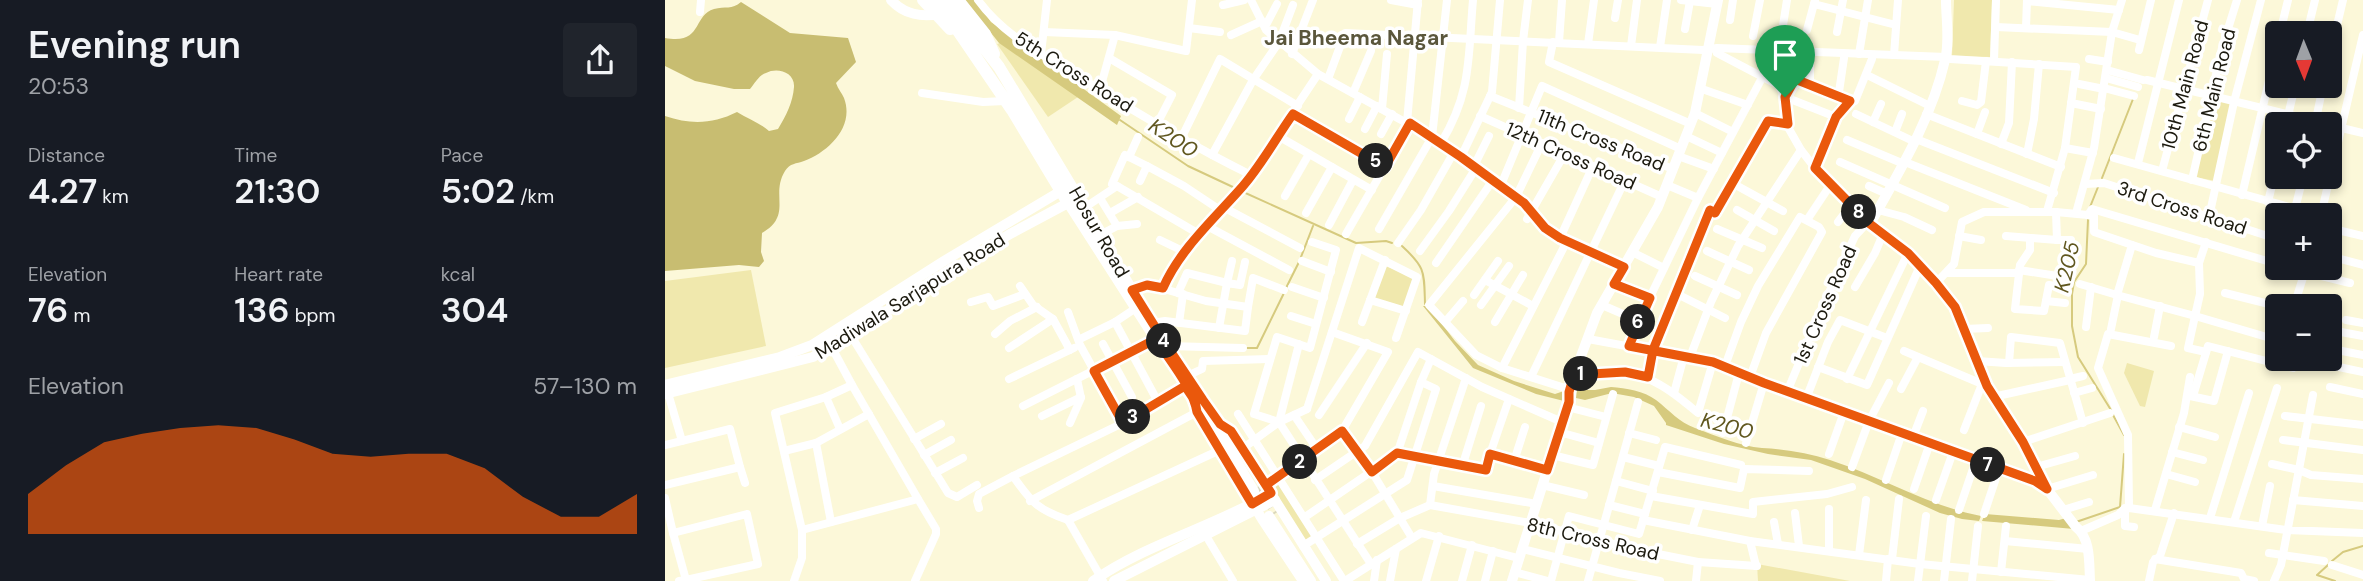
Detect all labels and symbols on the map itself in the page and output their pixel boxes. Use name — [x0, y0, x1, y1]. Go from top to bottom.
street label: 10th Main Road — [2156, 17, 2214, 153]
north arrow — [2265, 21, 2341, 98]
district label: Jai Bheema Nagar — [1264, 24, 1448, 52]
pin — [1755, 25, 1815, 97]
street label: 5th Cross Road — [1010, 26, 1138, 118]
street label: 6th Main Road — [2187, 26, 2241, 154]
street label: 11th Cross Road — [1534, 103, 1668, 177]
water label: K200 — [1143, 112, 1203, 164]
street label: 12th Cross Road — [1502, 116, 1640, 196]
pin: 5 — [1359, 144, 1393, 178]
street label: 3rd Cross Road — [2114, 175, 2250, 241]
street label: Hosur Road — [1063, 182, 1135, 282]
pin: 8 — [1841, 194, 1877, 230]
street label: Madiwala Sarjapura Road — [810, 227, 1010, 365]
water label: K205 — [2048, 239, 2086, 295]
street label: 1st Cross Road — [1788, 242, 1862, 368]
pin: 6 — [1621, 304, 1655, 340]
pin: 4 — [1147, 324, 1181, 358]
pin: 1 — [1563, 356, 1599, 392]
pin: 3 — [1115, 400, 1151, 434]
water label: K200 — [1698, 406, 1756, 446]
pin: 2 — [1283, 444, 1317, 480]
pin: 7 — [1971, 448, 2005, 482]
street label: 8th Cross Road — [1524, 512, 1662, 566]

